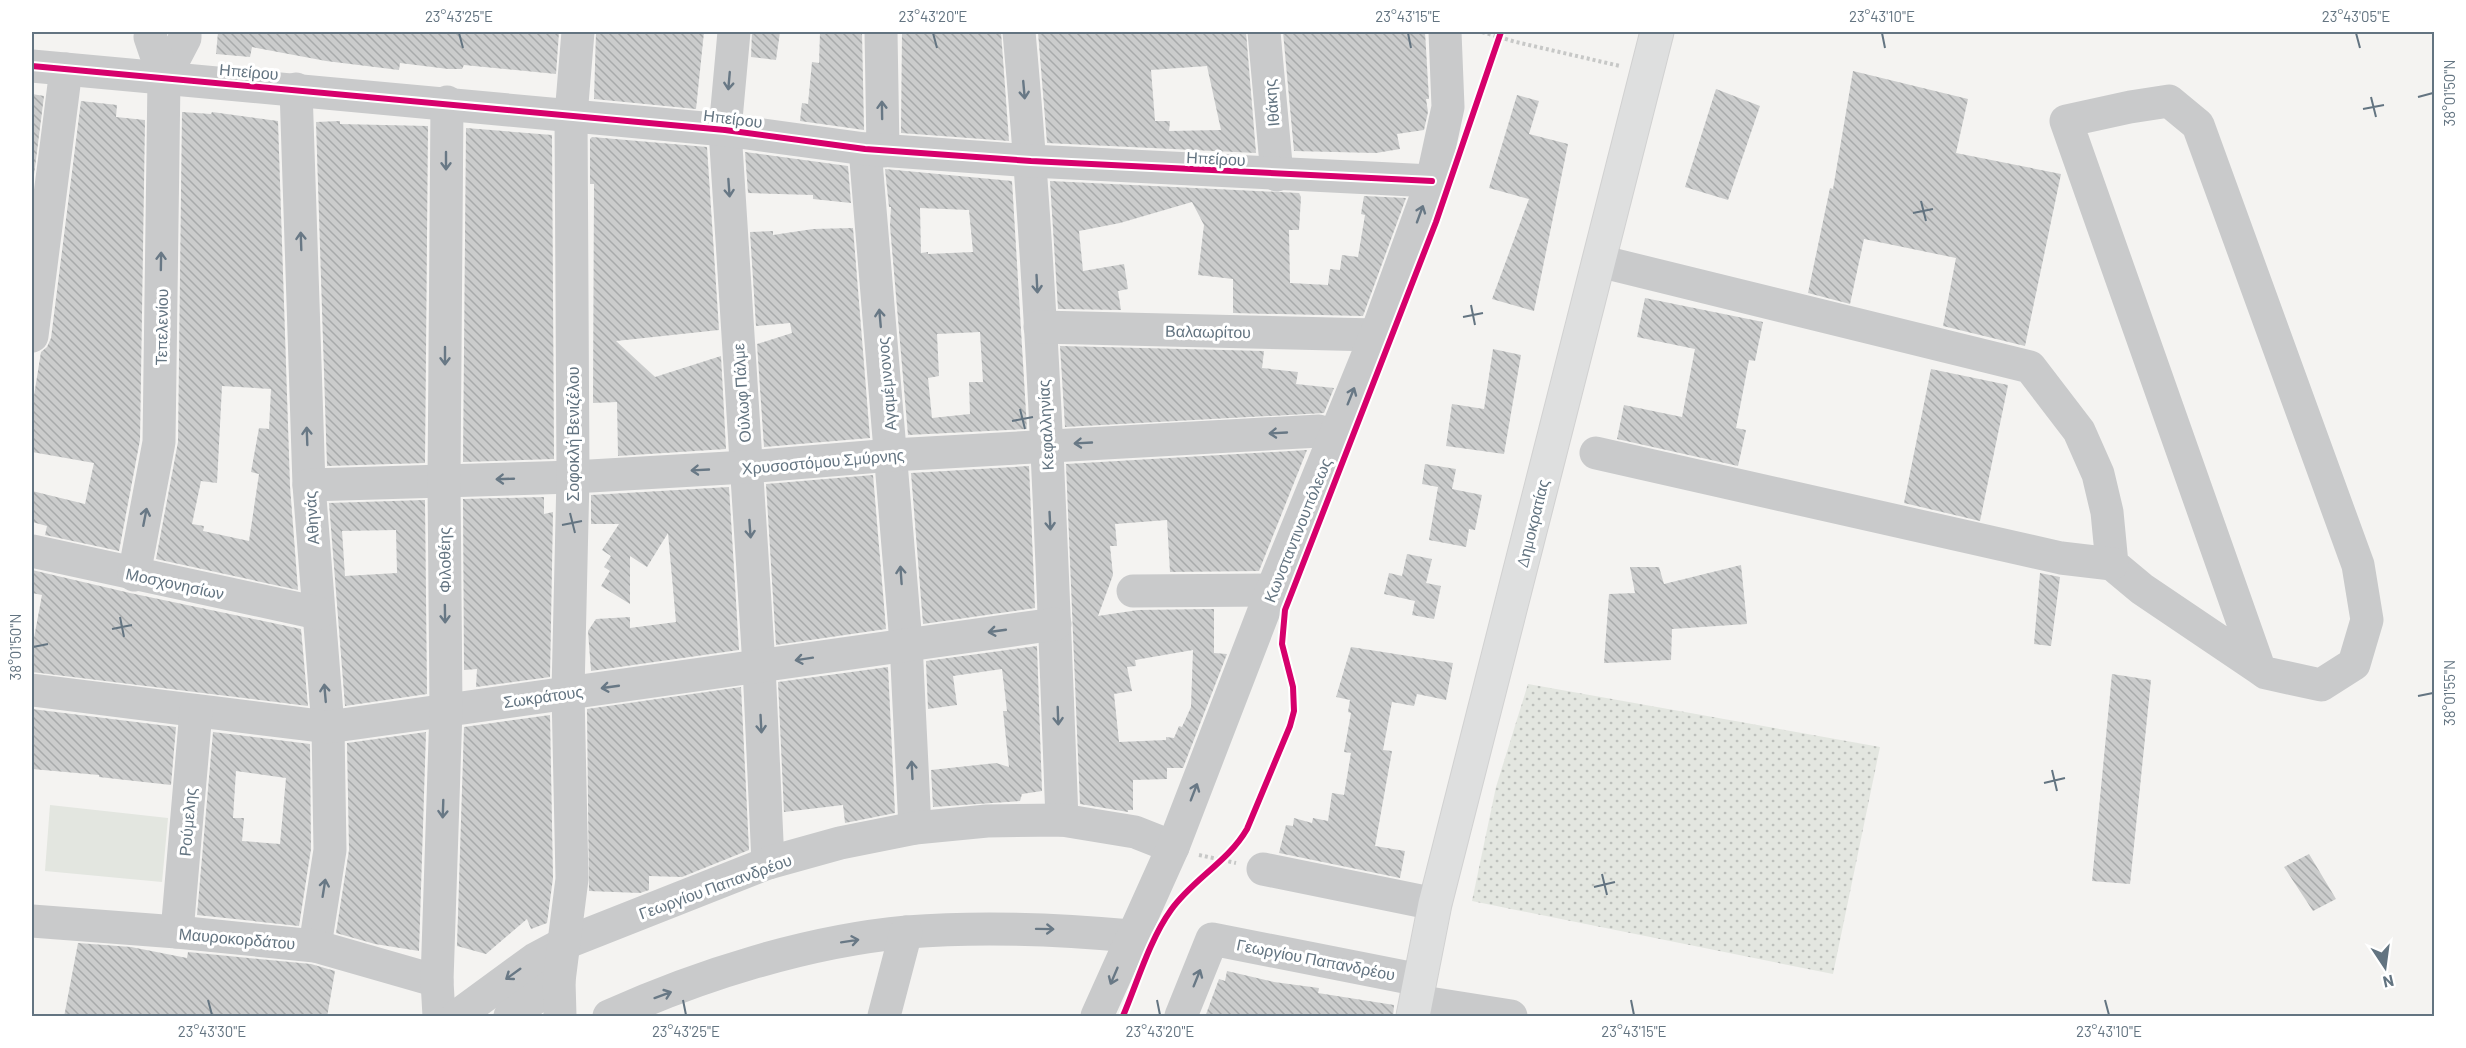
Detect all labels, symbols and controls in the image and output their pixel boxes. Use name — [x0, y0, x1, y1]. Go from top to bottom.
text: 23°43'25"E — [425, 7, 493, 25]
text: 23°43'20"E — [899, 7, 967, 25]
text: 23°43'15"E — [1375, 7, 1441, 25]
text: 23°43'10"E — [1849, 7, 1915, 25]
text: 23°43'05"E — [2322, 7, 2390, 25]
street label: Ηπείρου — [219, 59, 279, 83]
text: 38°01'50"N — [2440, 60, 2458, 126]
one-way arrow — [723, 70, 734, 90]
street label: Ιθάκης — [1259, 78, 1283, 127]
one-way arrow — [1019, 79, 1030, 99]
one-way arrow — [876, 101, 888, 121]
street label: Ηπείρου — [702, 105, 764, 131]
street label: Ηπείρου — [1186, 147, 1246, 169]
one-way arrow — [440, 150, 452, 170]
one-way arrow — [723, 177, 734, 197]
one-way arrow — [1416, 205, 1427, 224]
one-way arrow — [295, 232, 306, 252]
one-way arrow — [156, 251, 167, 271]
one-way arrow — [1032, 274, 1043, 294]
street label: Τεπελενίου — [151, 288, 171, 366]
one-way arrow — [874, 309, 885, 329]
street label: Βαλαωρίτου — [1165, 321, 1251, 341]
street label: Αγαμέμνονος — [872, 336, 900, 432]
street label: Ούλωφ Πάλμε — [728, 343, 754, 443]
one-way arrow — [439, 345, 450, 365]
street label: Σοφοκλή Βενιζέλου — [563, 366, 583, 502]
street label: Κεφαλληνίας — [1033, 379, 1057, 471]
one-way arrow — [1346, 388, 1357, 406]
one-way arrow — [301, 426, 313, 446]
one-way arrow — [1268, 427, 1288, 438]
one-way arrow — [1074, 438, 1093, 449]
street label: Χρυσοστόμου Σμύρνης — [741, 444, 905, 478]
street label: Κωνσταντινουπόλεως — [1259, 455, 1335, 605]
one-way arrow — [690, 464, 710, 475]
one-way arrow — [496, 474, 516, 485]
street label: Δημοκρατίας — [1512, 477, 1552, 569]
street label: Αθηνάς — [300, 490, 322, 545]
one-way arrow — [140, 508, 151, 528]
one-way arrow — [1044, 510, 1055, 530]
one-way arrow — [745, 519, 756, 539]
street label: Φιλοθέης — [434, 527, 454, 593]
street label: Μοσχονησίων — [124, 563, 226, 603]
one-way arrow — [895, 566, 906, 586]
one-way arrow — [439, 603, 451, 623]
text: 38°01'50"N — [6, 614, 24, 680]
one-way arrow — [987, 626, 1007, 637]
one-way arrow — [794, 654, 814, 665]
text: 38°01'55"N — [2440, 660, 2458, 726]
street label: Σωκράτους — [502, 681, 584, 711]
one-way arrow — [601, 681, 621, 692]
one-way arrow — [319, 684, 330, 704]
one-way arrow — [1053, 705, 1064, 725]
one-way arrow — [756, 713, 767, 733]
one-way arrow — [906, 760, 917, 780]
one-way arrow — [1189, 783, 1200, 802]
street label: Ρούμελης — [175, 787, 199, 857]
one-way arrow — [437, 798, 448, 818]
street label: Γεωργίου Παπανδρέου — [636, 850, 794, 922]
one-way arrow — [319, 878, 330, 898]
street label: Μαυροκορδάτου — [178, 923, 296, 953]
one-way arrow — [1034, 923, 1054, 935]
street label: Γεωργίου Παπανδρέου — [1235, 934, 1397, 984]
one-way arrow — [840, 935, 860, 946]
north arrow — [2355, 937, 2415, 997]
one-way arrow — [1108, 967, 1119, 985]
one-way arrow — [506, 968, 522, 981]
one-way arrow — [1192, 969, 1203, 988]
text: N — [2381, 972, 2396, 993]
one-way arrow — [654, 988, 672, 999]
text: 23°43'30"E — [178, 1022, 246, 1040]
text: 23°43'25"E — [652, 1022, 720, 1040]
text: 23°43'20"E — [1126, 1022, 1194, 1040]
text: 23°43'15"E — [1601, 1022, 1667, 1040]
text: 23°43'10"E — [2076, 1022, 2142, 1040]

